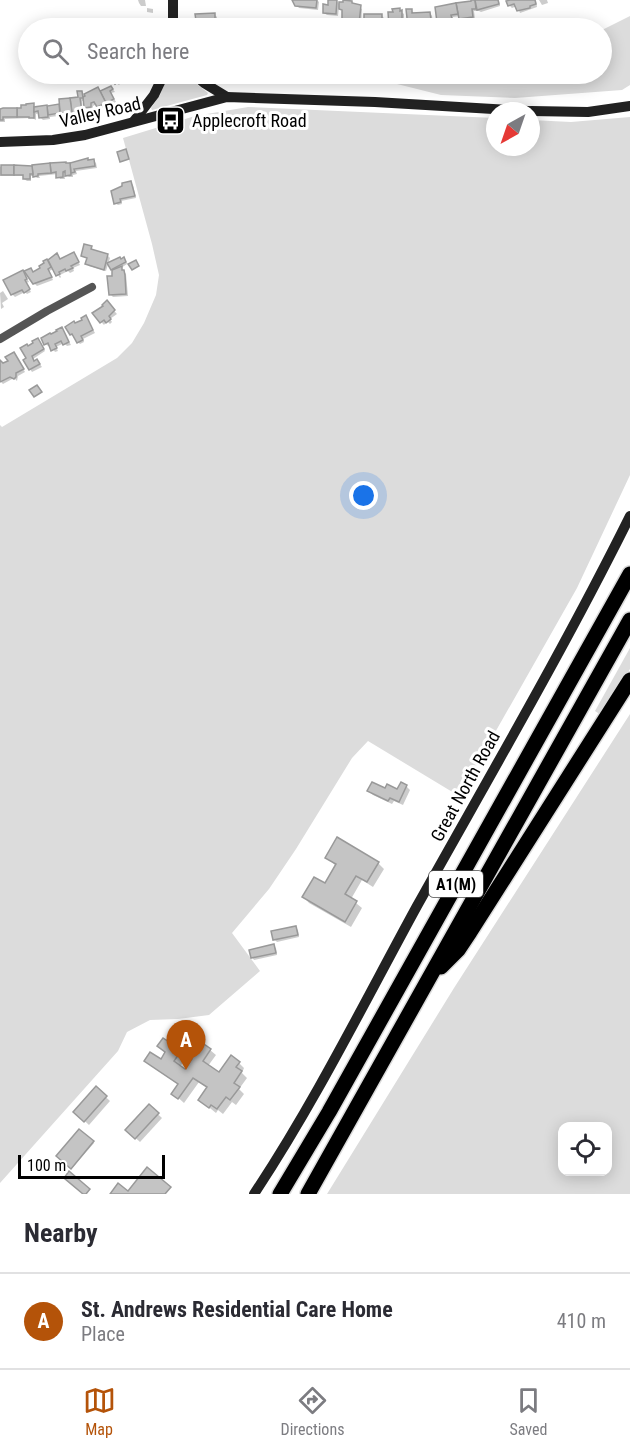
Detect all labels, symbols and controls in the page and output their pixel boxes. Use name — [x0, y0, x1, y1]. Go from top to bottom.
search box — [18, 18, 612, 84]
icon: search — [39, 35, 72, 68]
text: Search here — [87, 39, 189, 64]
street label: Valley Road — [57, 92, 143, 132]
north arrow — [486, 102, 540, 156]
bus stop icon: Applecroft Road — [155, 104, 187, 136]
place label: Applecroft Road — [192, 110, 307, 131]
your location — [349, 481, 378, 510]
street label: Great North Road — [426, 727, 504, 845]
road number: A1(M) — [429, 871, 483, 897]
pin: A — [166, 1020, 206, 1070]
map controls — [558, 1122, 612, 1176]
button: locate — [558, 1122, 612, 1176]
scale bar — [18, 1152, 165, 1180]
text: 100 m — [27, 1156, 66, 1175]
text: Nearby — [24, 1218, 98, 1248]
text: St. Andrews Residential Care Home — [81, 1297, 393, 1322]
text: A — [38, 1309, 49, 1333]
text: 410 m — [557, 1309, 606, 1333]
text: Place — [81, 1322, 125, 1346]
tab: Map — [83, 1384, 116, 1439]
tab: Directions — [281, 1384, 344, 1439]
tab: Saved — [509, 1384, 547, 1439]

